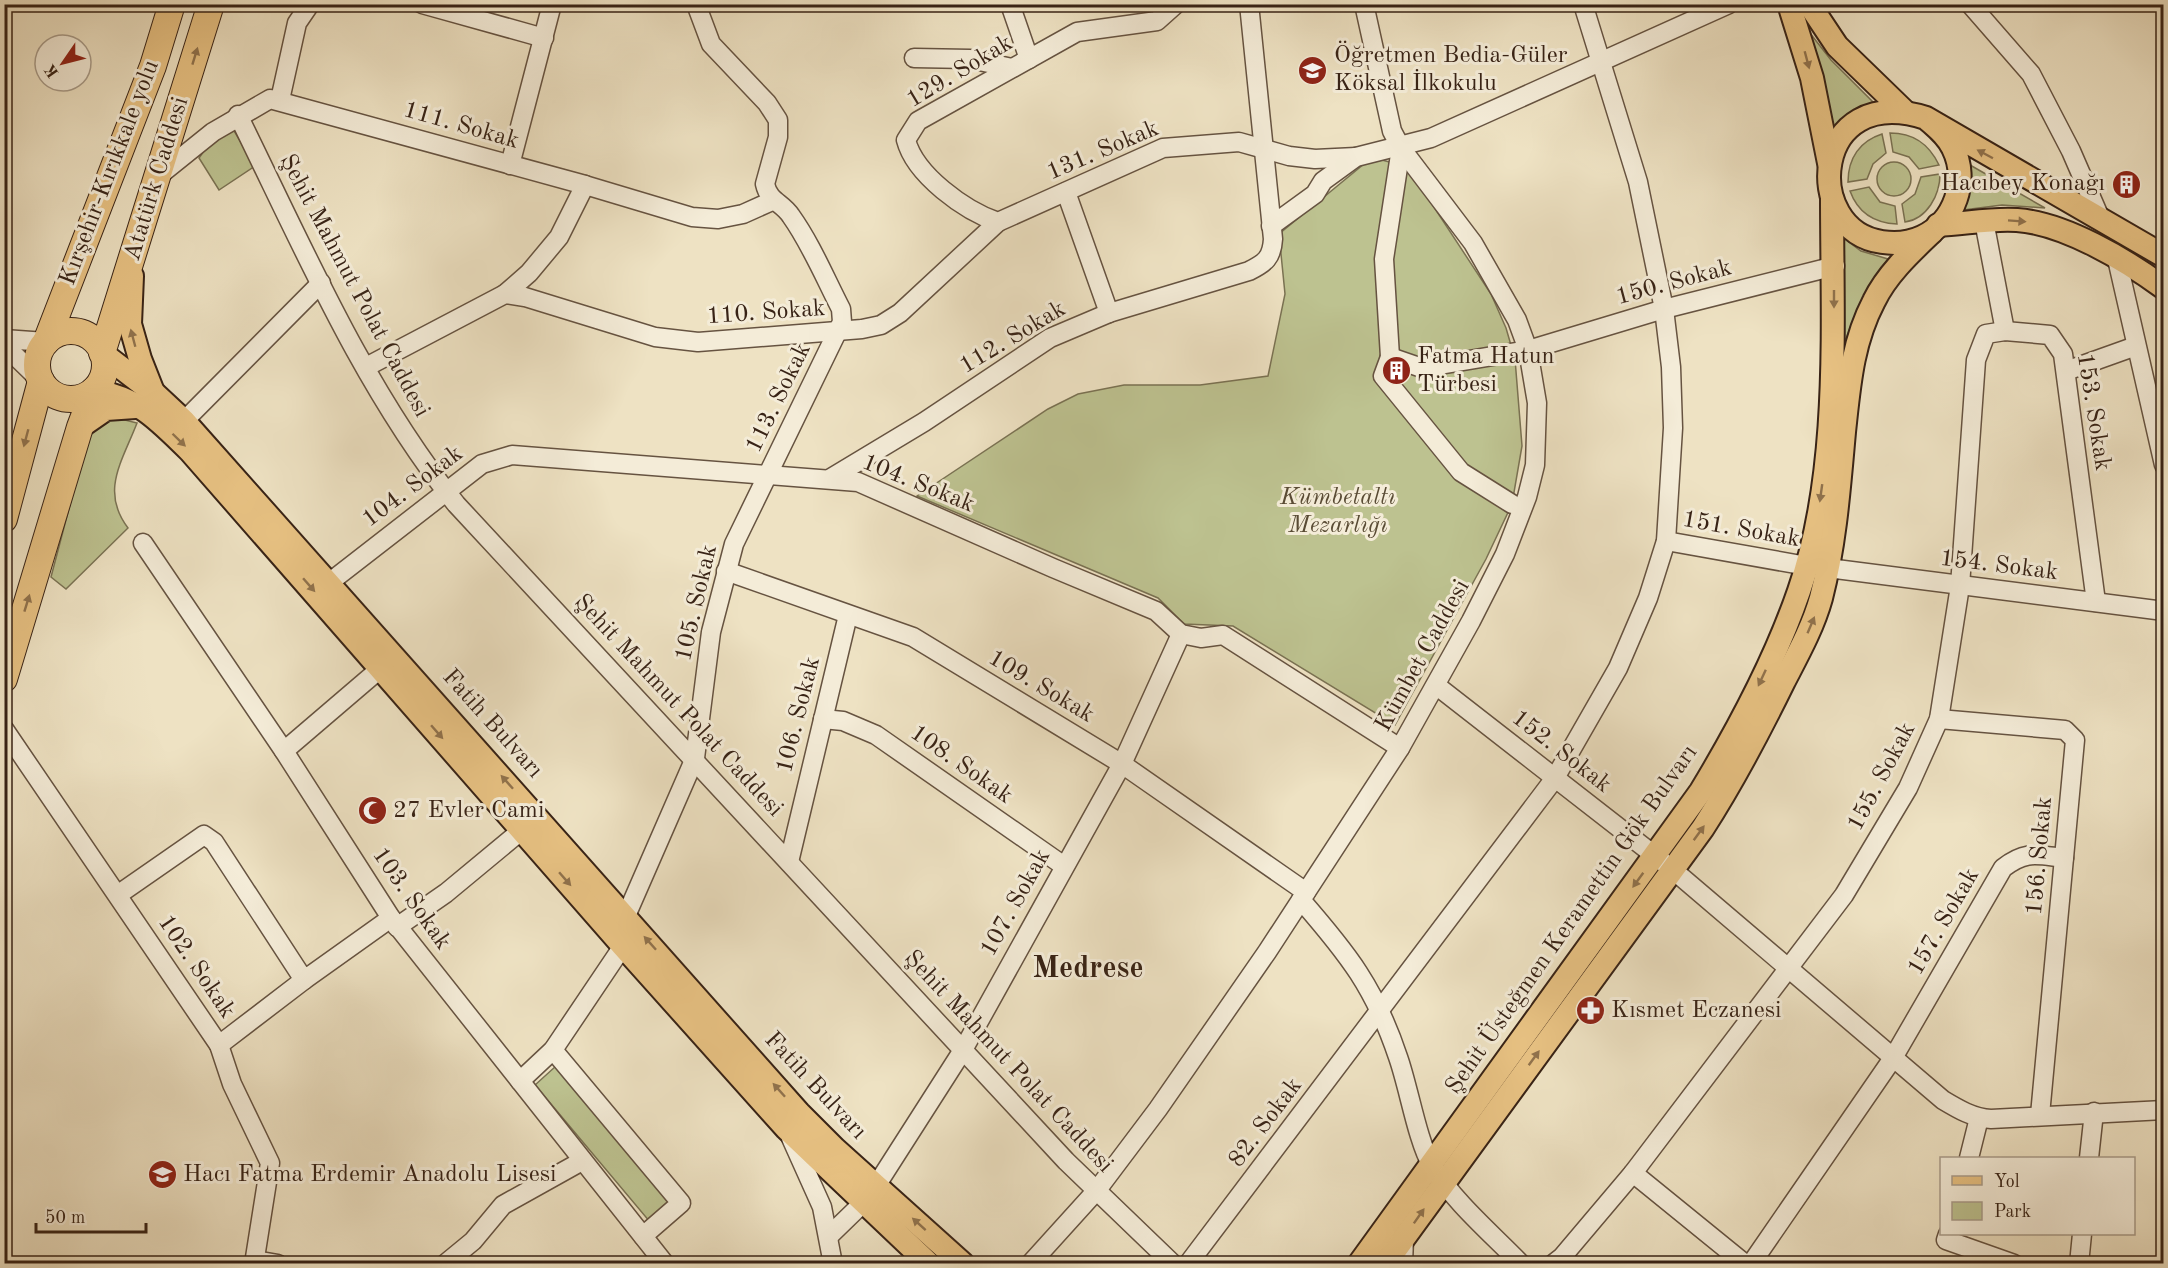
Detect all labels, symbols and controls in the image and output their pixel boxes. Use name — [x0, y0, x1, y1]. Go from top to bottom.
street label: 129. Sokak — [903, 31, 1017, 113]
north arrow — [33, 33, 93, 93]
place label: Öğretmen Bedia-Güler Köksal İlkokulu — [1334, 40, 1568, 96]
one-way arrow — [191, 47, 200, 65]
one-way arrow — [1803, 51, 1813, 69]
school or university icon: Öğretmen Bedia-Güler Köksal İlkokulu — [1297, 54, 1329, 86]
street label: Kırşehir-Kırıkkale yolu — [56, 57, 164, 289]
text: K — [42, 61, 62, 80]
street label: Atatürk Caddesi — [121, 94, 193, 264]
street label: 111. Sokak — [401, 98, 521, 154]
street label: 131. Sokak — [1044, 117, 1162, 185]
one-way arrow — [1977, 149, 1994, 159]
street label: Şehit Mahmut Polat Caddesi — [274, 151, 434, 421]
building icon: Hacıbey Konağı — [2110, 168, 2142, 200]
place label: Hacıbey Konağı — [1940, 172, 2105, 196]
one-way arrow — [2008, 216, 2027, 226]
street label: 150. Sokak — [1614, 256, 1734, 310]
one-way arrow — [1829, 290, 1839, 309]
street label: 110. Sokak — [706, 297, 826, 329]
street label: 112. Sokak — [956, 297, 1070, 379]
one-way arrow — [128, 329, 137, 347]
street label: 113. Sokak — [742, 339, 816, 457]
place label: Fatma Hatun Türbesi — [1417, 345, 1555, 397]
street label: 153. Sokak — [2072, 351, 2114, 473]
building icon: Fatma Hatun Türbesi — [1380, 355, 1412, 387]
one-way arrow — [21, 429, 30, 447]
one-way arrow — [171, 432, 185, 446]
street label: 104. Sokak — [358, 442, 468, 532]
street label: 104. Sokak — [858, 451, 978, 517]
one-way arrow — [1816, 484, 1825, 503]
park label: Kümbetaltı Mezarlığı — [1279, 486, 1396, 538]
street label: 151. Sokak — [1680, 508, 1802, 552]
street label: 105. Sokak — [672, 542, 722, 664]
street label: 154. Sokak — [1939, 547, 2059, 585]
street label: Kümbet Caddesi — [1371, 576, 1475, 736]
one-way arrow — [302, 577, 315, 592]
street label: Şehit Mahmut Polat Caddesi — [569, 590, 787, 822]
one-way arrow — [23, 594, 32, 612]
one-way arrow — [1806, 615, 1816, 633]
street label: 109. Sokak — [984, 646, 1098, 728]
street label: 106. Sokak — [773, 654, 825, 776]
street label: Fatih Bulvarı — [437, 665, 547, 783]
one-way arrow — [1757, 670, 1766, 687]
street label: 152. Sokak — [1507, 706, 1615, 798]
street label: 155. Sokak — [1844, 719, 1920, 835]
street label: 108. Sokak — [905, 721, 1017, 809]
one-way arrow — [430, 724, 443, 739]
street label: Şehit Üsteğmen Keramettin Gök Bulvarı — [1438, 739, 1702, 1099]
one-way arrow — [500, 774, 514, 789]
mosque icon: 27 Evler Cami — [356, 795, 388, 827]
street label: 156. Sokak — [2023, 796, 2057, 916]
place label: 27 Evler Cami — [393, 799, 544, 823]
one-way arrow — [1693, 825, 1705, 841]
street label: 103. Sokak — [367, 843, 455, 955]
street label: 107. Sokak — [977, 845, 1055, 961]
street label: 157. Sokak — [1904, 865, 1984, 979]
one-way arrow — [558, 871, 571, 886]
one-way arrow — [1632, 872, 1645, 888]
street label: 102. Sokak — [153, 911, 239, 1023]
one-way arrow — [644, 936, 657, 951]
street label: Şehit Mahmut Polat Caddesi — [899, 946, 1117, 1178]
district label: Medrese — [1032, 954, 1144, 984]
pharmacy icon: Kısmet Eczanesi — [1574, 995, 1606, 1027]
place label: Kısmet Eczanesi — [1611, 999, 1782, 1023]
street label: Fatih Bulvarı — [759, 1028, 871, 1144]
one-way arrow — [1528, 1050, 1540, 1066]
street label: 82. Sokak — [1225, 1074, 1307, 1172]
one-way arrow — [773, 1083, 786, 1098]
legend — [1940, 1157, 2135, 1235]
school or university icon: Hacı Fatma Erdemir Anadolu Lisesi — [146, 1159, 178, 1191]
place label: Hacı Fatma Erdemir Anadolu Lisesi — [183, 1163, 557, 1187]
text: Yol — [1994, 1173, 2020, 1191]
scale bar — [36, 1196, 146, 1234]
text: Park — [1994, 1203, 2031, 1221]
one-way arrow — [1413, 1208, 1425, 1224]
text: 50 m — [45, 1209, 85, 1227]
one-way arrow — [912, 1217, 927, 1231]

